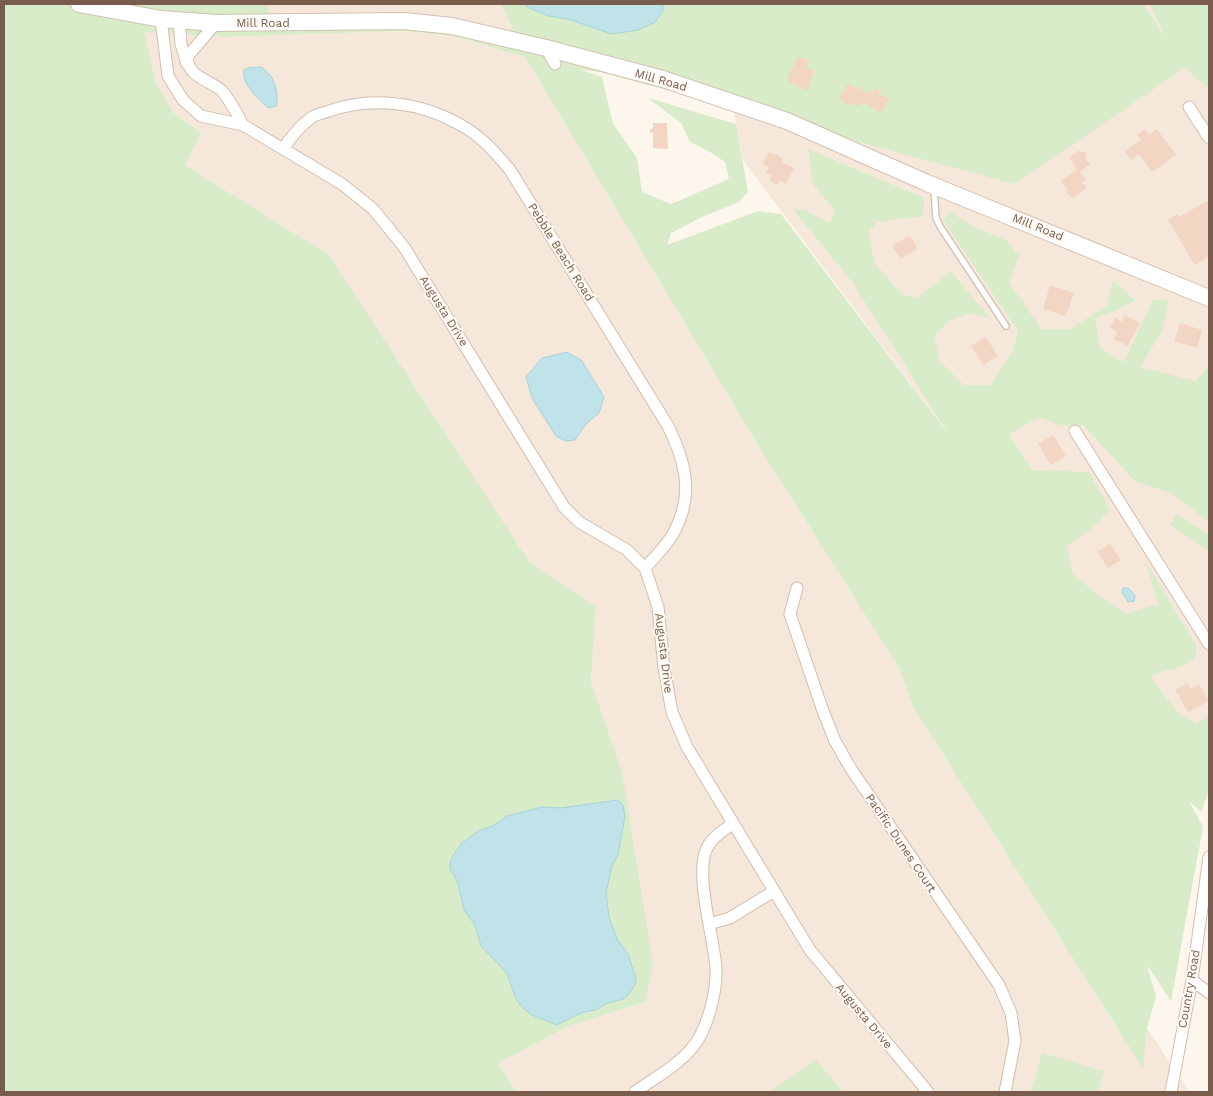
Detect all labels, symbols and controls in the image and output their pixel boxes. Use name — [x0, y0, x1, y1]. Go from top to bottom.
street label: Mill Road — [236, 16, 290, 30]
street label: Mill Road — [633, 66, 689, 94]
street label: Pebble Beach Road — [525, 200, 597, 304]
street label: Mill Road — [1010, 210, 1066, 244]
street label: Augusta Drive — [417, 273, 471, 349]
street label: Augusta Drive — [652, 612, 676, 694]
street label: Pacific Dunes Court — [863, 791, 939, 895]
street label: Country Road — [1175, 949, 1203, 1029]
street label: Augusta Drive — [833, 981, 895, 1052]

